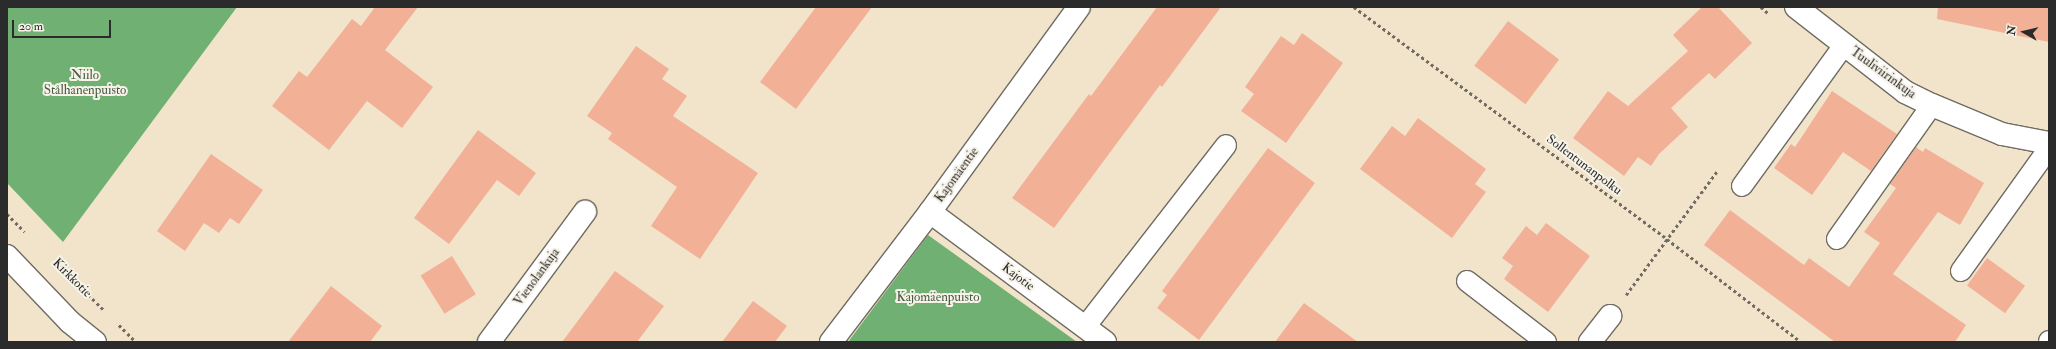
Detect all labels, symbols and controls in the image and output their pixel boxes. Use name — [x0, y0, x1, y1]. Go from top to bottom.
scale bar — [14, 12, 113, 38]
north arrow — [2004, 12, 2044, 52]
text: 20 m — [19, 19, 43, 34]
text: N — [2004, 24, 2019, 36]
street label: Tuuliviirinkuja — [1847, 44, 1919, 102]
park label: Niilo Stålhanenpuisto — [44, 68, 126, 99]
street label: Sollentunanpolku — [1543, 131, 1625, 199]
street label: Kajomäentie — [932, 144, 982, 206]
street label: Vienolankuja — [511, 245, 563, 309]
street label: Kirkkotie — [49, 255, 95, 301]
street label: Kajotie — [999, 260, 1037, 294]
park label: Kajomäenpuisto — [897, 289, 979, 305]

